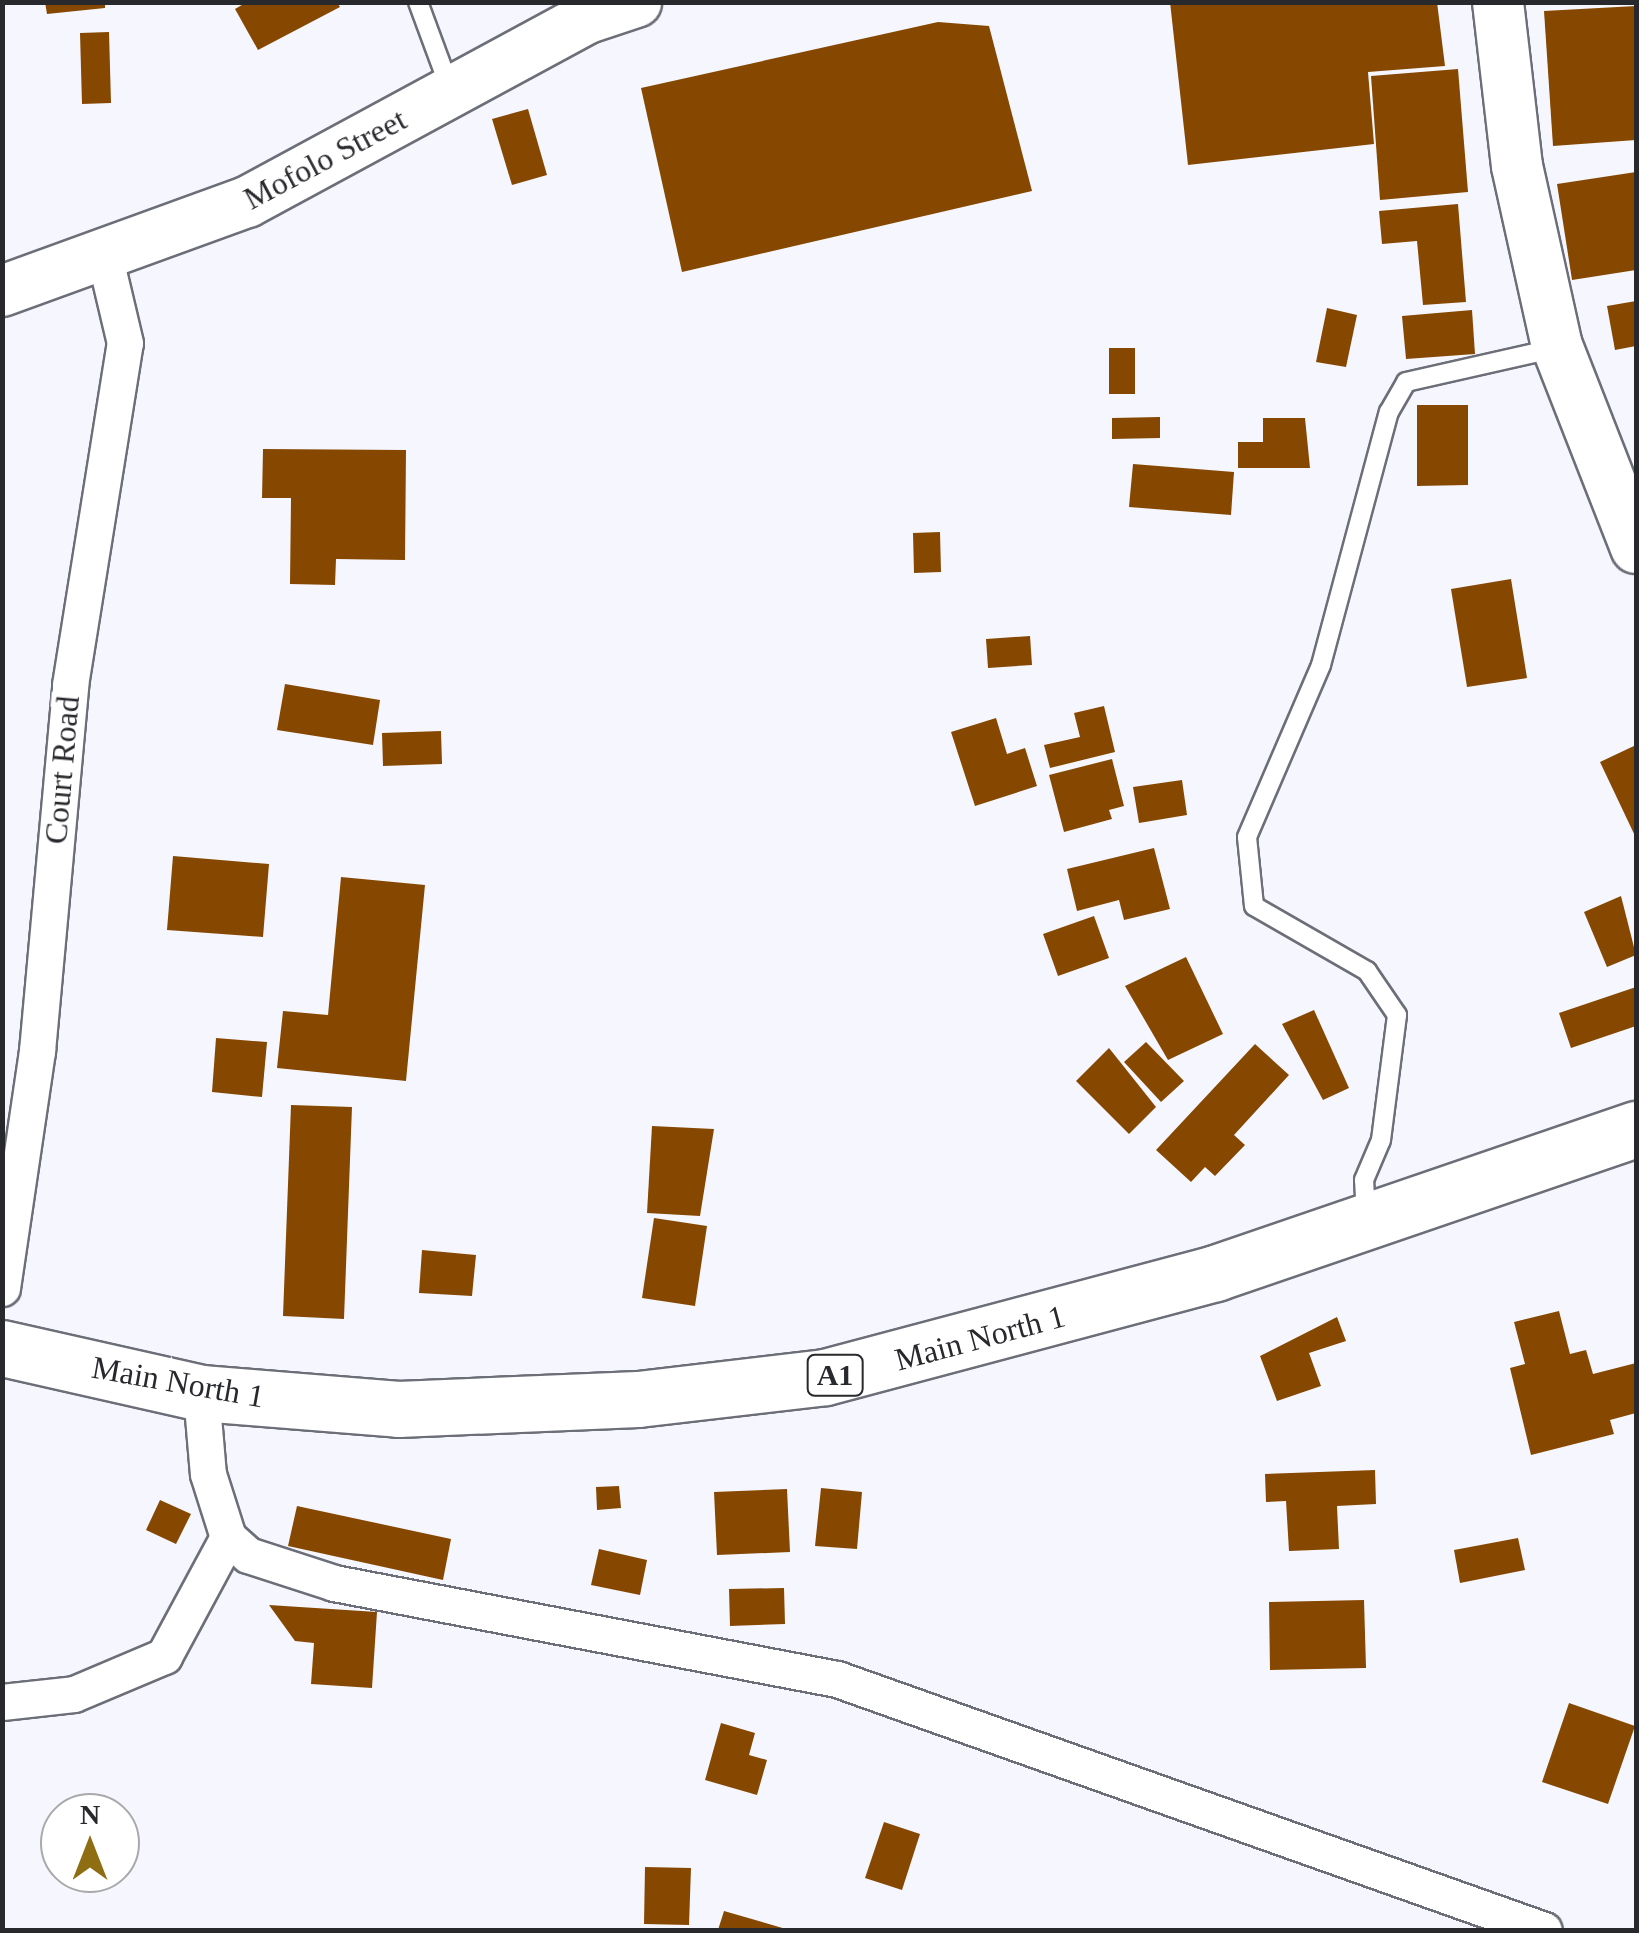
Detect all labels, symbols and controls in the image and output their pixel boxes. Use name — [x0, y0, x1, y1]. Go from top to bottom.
street label: Mofolo Street — [237, 100, 413, 218]
street label: Court Road — [36, 694, 88, 846]
street label: Main North 1 — [891, 1297, 1069, 1379]
street label: Main North 1 — [89, 1348, 267, 1416]
road number: A1 — [805, 1350, 865, 1400]
north arrow — [40, 1793, 140, 1893]
text: N — [80, 1799, 100, 1830]

